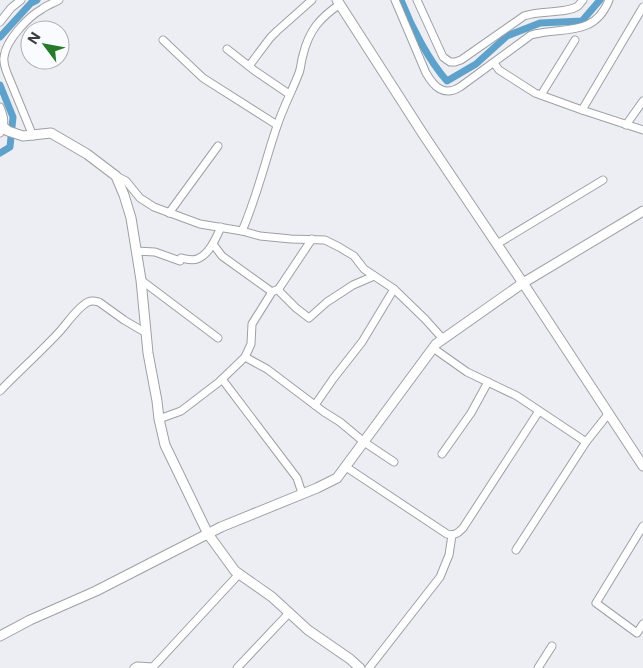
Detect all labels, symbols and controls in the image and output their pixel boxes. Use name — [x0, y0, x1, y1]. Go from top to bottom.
north arrow — [20, 20, 70, 70]
text: N — [24, 29, 44, 47]

